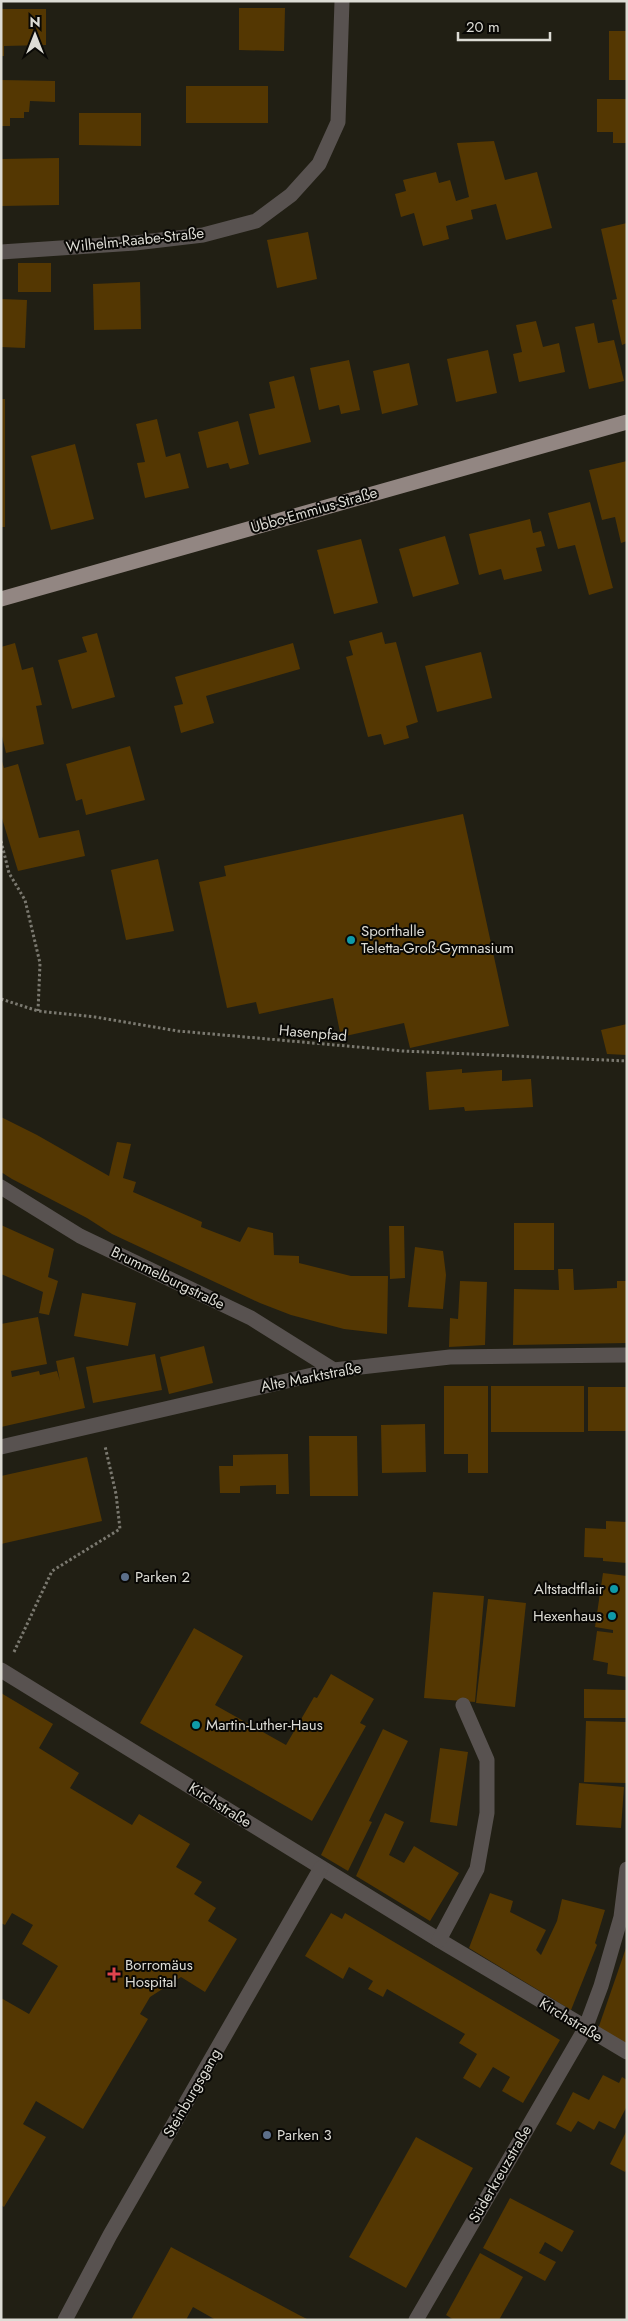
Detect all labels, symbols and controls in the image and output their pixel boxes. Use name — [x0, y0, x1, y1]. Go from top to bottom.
north arrow — [10, 10, 60, 60]
scale bar — [458, 10, 550, 42]
text: N — [29, 12, 41, 32]
text: 20 m — [466, 16, 500, 38]
street label: Wilhelm-Raabe-Straße — [65, 222, 205, 258]
street label: Ubbo-Emmius-Straße — [248, 481, 380, 539]
place label: Sporthalle Teletta-Groß-Gymnasium — [361, 920, 514, 959]
marker: Sporthalle Teletta-Groß-Gymnasium — [345, 934, 357, 946]
street label: Hasenpfad — [278, 1019, 348, 1047]
street label: Brummelburgstraße — [107, 1241, 229, 1315]
street label: Alte Marktstraße — [259, 1356, 363, 1398]
place label: Parken 2 — [135, 1566, 190, 1588]
marker: Parken 2 — [119, 1571, 131, 1583]
place label: Altstadtflair — [534, 1578, 605, 1600]
marker: Altstadtflair — [608, 1583, 620, 1595]
place label: Hexenhaus — [533, 1605, 602, 1627]
marker: Hexenhaus — [606, 1610, 618, 1622]
place label: Martin-Luther-Haus — [206, 1714, 323, 1736]
marker: Martin-Luther-Haus — [190, 1719, 202, 1731]
street label: Kirchstraße — [184, 1777, 256, 1833]
place label: Borromäus Hospital — [125, 1954, 193, 1993]
marker: Borromäus Hospital — [107, 1967, 121, 1981]
street label: Kirchstraße — [535, 1992, 607, 2048]
street label: Steinburgsgang — [158, 2044, 226, 2142]
street label: Süderkreuzstraße — [463, 2121, 537, 2227]
place label: Parken 3 — [277, 2124, 332, 2146]
marker: Parken 3 — [261, 2129, 273, 2141]

